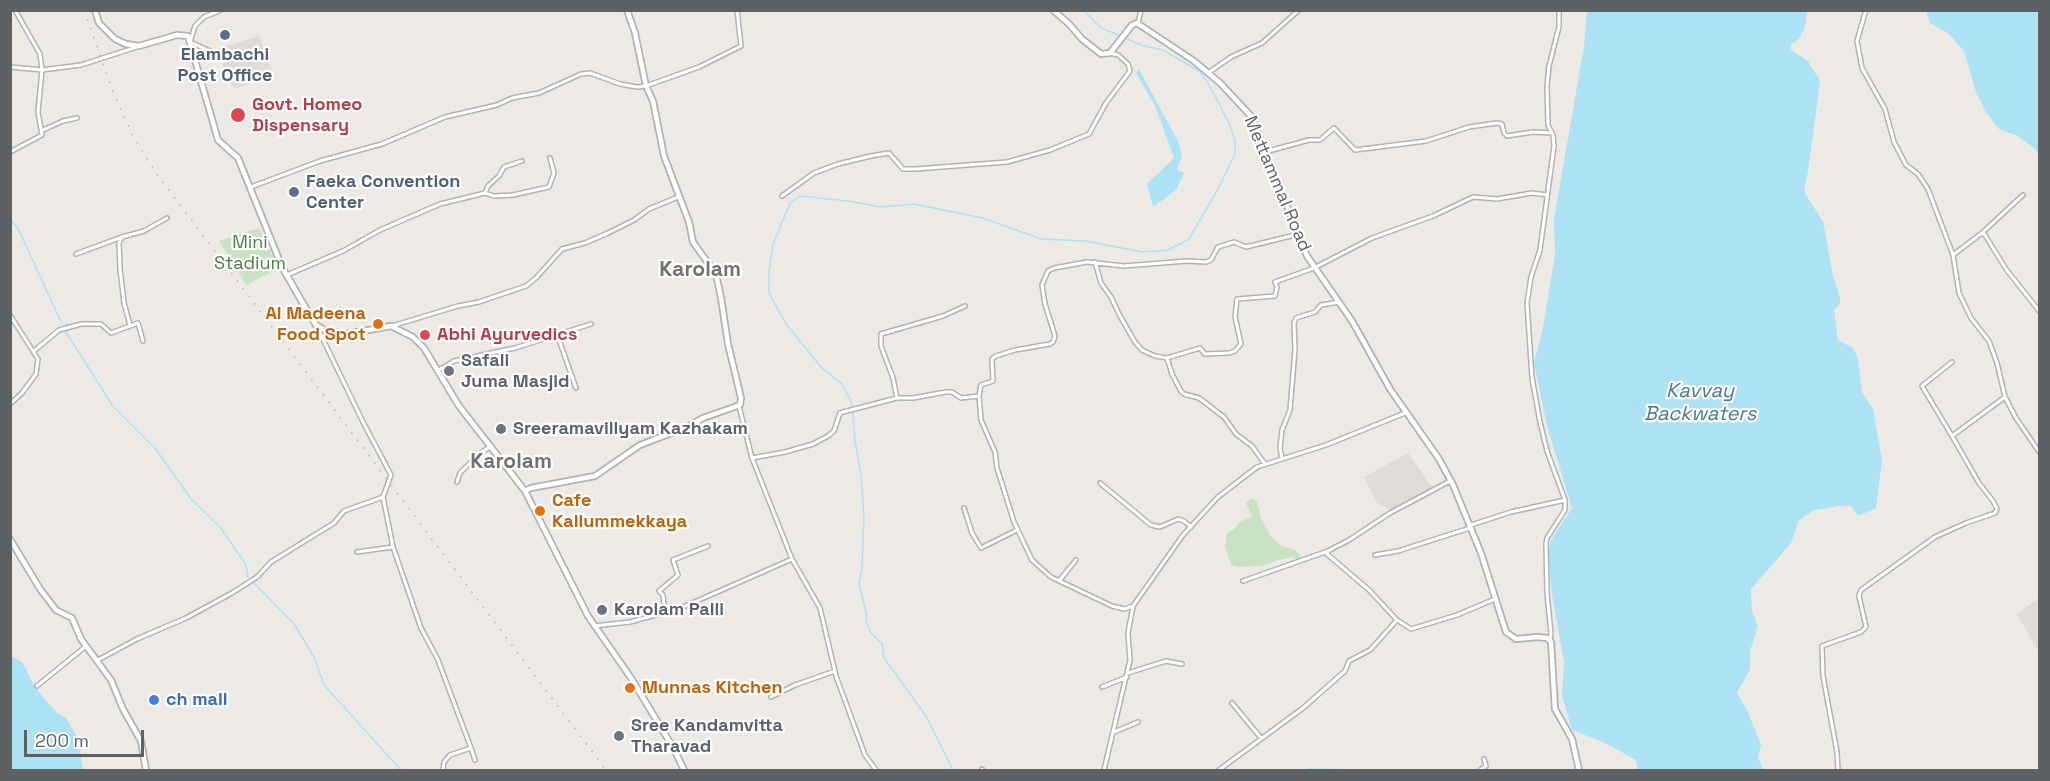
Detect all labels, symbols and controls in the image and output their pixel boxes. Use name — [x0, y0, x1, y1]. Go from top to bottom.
marker: Elambachi Post Office — [218, 28, 232, 42]
place label: Elambachi Post Office — [178, 44, 272, 86]
place label: Govt. Homeo Dispensary — [252, 94, 362, 136]
marker: Govt. Homeo Dispensary — [229, 106, 247, 124]
street label: Mettammal Road — [1239, 113, 1315, 255]
place label: Faeka Convention Center — [306, 171, 460, 213]
marker: Faeka Convention Center — [287, 185, 301, 199]
park label: Mini Stadium — [214, 232, 286, 274]
district label: Karolam — [659, 257, 741, 283]
place label: Al Madeena Food Spot — [265, 303, 366, 346]
marker: Al Madeena Food Spot — [371, 317, 385, 331]
place label: Abhi Ayurvedics — [437, 324, 577, 346]
marker: Abhi Ayurvedics — [418, 328, 432, 342]
place label: Safali Juma Masjid — [461, 350, 570, 392]
marker: Safali Juma Masjid — [442, 364, 456, 378]
water label: Kavvay Backwaters — [1644, 380, 1756, 427]
place label: Sreeramavillyam Kazhakam — [513, 418, 748, 440]
marker: Sreeramavillyam Kazhakam — [494, 422, 508, 436]
district label: Karolam — [470, 449, 552, 475]
place label: Cafe Kallummekkaya — [552, 490, 687, 532]
marker: Cafe Kallummekkaya — [533, 504, 547, 518]
place label: Karolam Palli — [614, 599, 724, 621]
marker: Karolam Palli — [595, 603, 609, 617]
place label: Munnas Kitchen — [642, 677, 783, 699]
marker: Munnas Kitchen — [623, 681, 637, 695]
place label: ch mall — [166, 689, 228, 711]
marker: ch mall — [147, 693, 161, 707]
place label: Sree Kandamvitta Tharavad — [631, 715, 783, 758]
scale bar — [27, 718, 147, 756]
text: 200 m — [35, 729, 89, 752]
marker: Sree Kandamvitta Tharavad — [612, 729, 626, 743]

